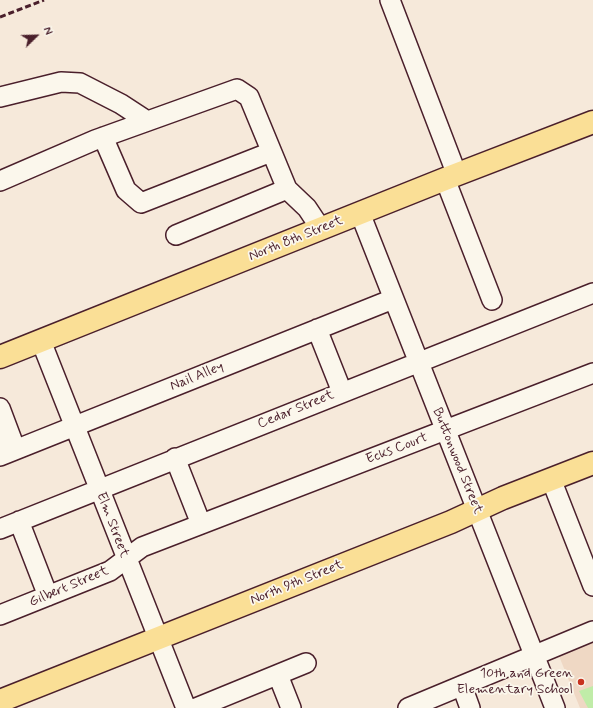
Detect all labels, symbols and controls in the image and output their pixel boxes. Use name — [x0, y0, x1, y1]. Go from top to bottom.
north arrow — [16, 16, 56, 56]
text: N — [39, 25, 55, 37]
street label: North 8th Street — [247, 213, 345, 265]
street label: Nail Alley — [168, 359, 226, 395]
street label: Cedar Street — [255, 387, 337, 433]
street label: Buttonwood Street — [428, 405, 486, 517]
street label: Ecks Court — [364, 430, 430, 468]
street label: Elm Street — [92, 490, 132, 560]
street label: North 9th Street — [248, 557, 346, 609]
street label: Gilbert Street — [27, 563, 111, 611]
place label: 10th and Green Elementary School — [457, 666, 573, 698]
marker: 10th and Green Elementary School — [576, 677, 586, 687]

